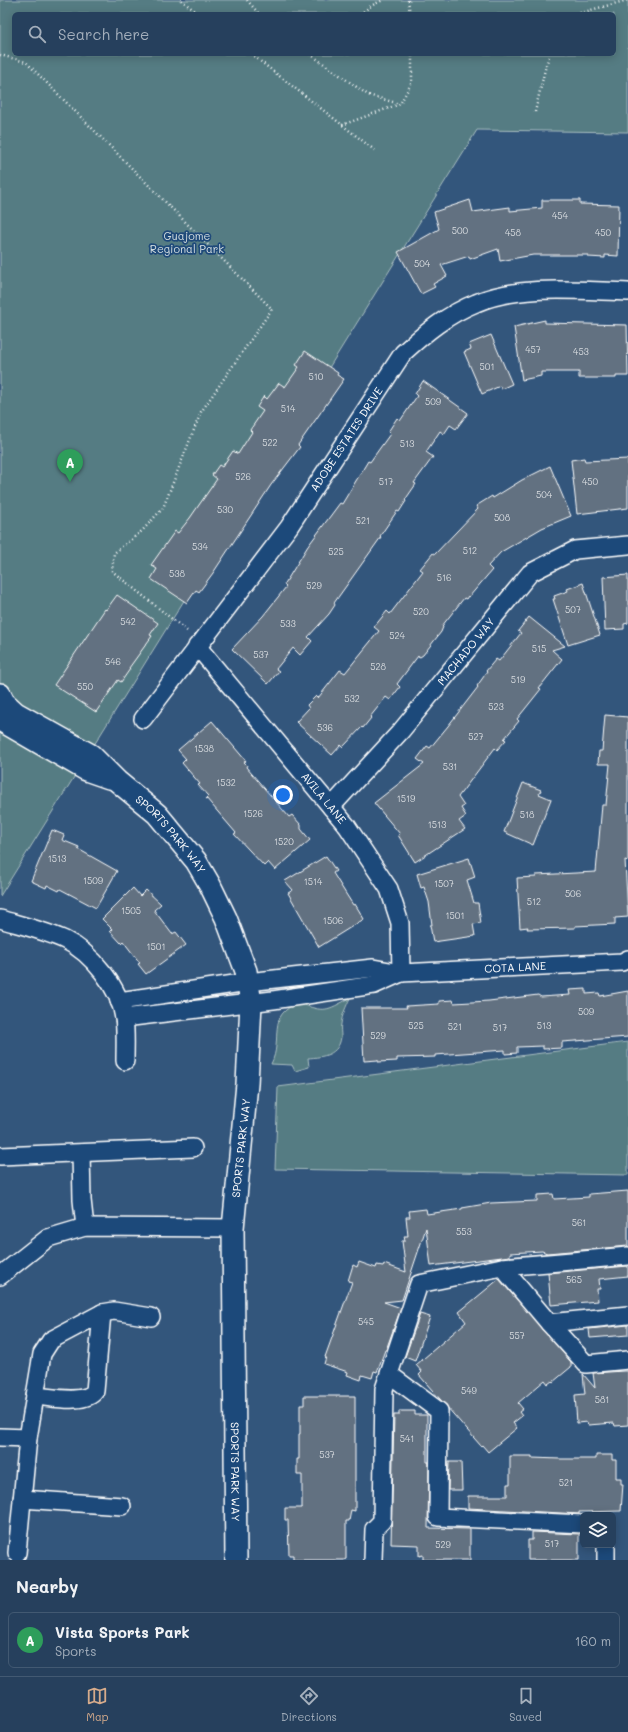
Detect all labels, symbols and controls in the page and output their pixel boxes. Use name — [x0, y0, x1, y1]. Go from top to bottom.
search box — [12, 12, 616, 56]
icon: search — [26, 23, 48, 45]
text: Search here — [58, 24, 149, 44]
house number: 454 — [552, 210, 569, 221]
house number: 500 — [452, 225, 469, 236]
house number: 458 — [505, 227, 522, 238]
house number: 450 — [595, 227, 611, 238]
park label: Guajome Regional Park — [150, 228, 224, 256]
house number: 504 — [414, 258, 431, 269]
house number: 457 — [525, 344, 541, 355]
house number: 453 — [573, 346, 589, 357]
house number: 501 — [480, 361, 494, 372]
house number: 510 — [309, 371, 324, 382]
street label: ADOBE ESTATES DRIVE — [306, 384, 386, 494]
house number: 509 — [425, 396, 442, 407]
house number: 514 — [281, 403, 296, 414]
house number: 522 — [262, 437, 278, 448]
house number: 513 — [400, 438, 414, 449]
pin: A — [57, 449, 83, 482]
house number: 526 — [235, 471, 251, 482]
house number: 517 — [379, 476, 393, 487]
house number: 450 — [582, 476, 598, 487]
house number: 504 — [536, 489, 553, 500]
house number: 530 — [217, 504, 233, 515]
house number: 508 — [494, 512, 511, 523]
house number: 521 — [356, 515, 370, 526]
house number: 534 — [192, 541, 209, 552]
house number: 512 — [463, 545, 477, 556]
house number: 525 — [328, 546, 344, 557]
house number: 538 — [169, 568, 186, 579]
house number: 516 — [437, 572, 451, 583]
house number: 529 — [306, 580, 322, 591]
house number: 507 — [565, 604, 581, 615]
house number: 520 — [413, 606, 429, 617]
street label: MACHADO WAY — [433, 614, 498, 688]
house number: 542 — [120, 616, 136, 627]
house number: 533 — [280, 618, 296, 629]
house number: 524 — [389, 630, 405, 641]
house number: 515 — [532, 643, 546, 654]
house number: 537 — [253, 649, 269, 660]
house number: 546 — [105, 656, 121, 667]
house number: 528 — [370, 661, 386, 672]
house number: 519 — [511, 674, 526, 685]
house number: 550 — [77, 681, 93, 692]
house number: 532 — [344, 693, 360, 704]
house number: 523 — [488, 701, 504, 712]
house number: 536 — [317, 722, 333, 733]
house number: 527 — [468, 731, 484, 742]
house number: 1538 — [194, 743, 215, 754]
house number: 531 — [443, 761, 457, 772]
street label: AVILA LANE — [298, 769, 350, 827]
house number: 1532 — [216, 777, 236, 788]
your location — [273, 785, 293, 805]
street label: SPORTS PARK WAY — [133, 791, 209, 876]
house number: 1519 — [397, 793, 416, 804]
house number: 1526 — [243, 808, 263, 819]
house number: 518 — [520, 809, 535, 820]
house number: 1513 — [428, 819, 446, 830]
house number: 1520 — [274, 836, 294, 847]
house number: 1513 — [48, 853, 66, 864]
house number: 1509 — [83, 875, 104, 886]
house number: 1514 — [304, 876, 323, 887]
house number: 1507 — [434, 878, 454, 889]
house number: 506 — [565, 888, 581, 899]
house number: 512 — [527, 896, 541, 907]
house number: 1505 — [121, 905, 141, 916]
house number: 1501 — [446, 910, 464, 921]
house number: 1506 — [323, 915, 343, 926]
house number: 1501 — [147, 941, 165, 952]
street label: COTA LANE — [484, 958, 546, 976]
house number: 509 — [578, 1006, 595, 1017]
house number: 525 — [408, 1020, 424, 1031]
house number: 513 — [537, 1020, 551, 1031]
house number: 521 — [448, 1021, 462, 1032]
house number: 517 — [493, 1022, 507, 1033]
house number: 529 — [370, 1030, 386, 1041]
street label: SPORTS PARK WAY — [228, 1098, 253, 1198]
house number: 561 — [572, 1217, 586, 1228]
house number: 553 — [456, 1226, 472, 1237]
house number: 565 — [566, 1274, 582, 1285]
house number: 545 — [358, 1316, 374, 1327]
house number: 557 — [509, 1330, 525, 1341]
house number: 549 — [461, 1385, 478, 1396]
house number: 581 — [595, 1394, 609, 1405]
street label: SPORTS PARK WAY — [228, 1422, 244, 1522]
house number: 541 — [400, 1433, 414, 1444]
house number: 537 — [319, 1449, 335, 1460]
house number: 521 — [559, 1477, 573, 1488]
map controls — [580, 1512, 616, 1548]
button: layers — [580, 1512, 616, 1548]
house number: 517 — [545, 1538, 559, 1549]
house number: 529 — [435, 1539, 451, 1550]
text: Nearby — [16, 1575, 78, 1597]
text: Vista Sports Park — [55, 1622, 190, 1642]
text: A — [25, 1632, 35, 1649]
text: 160 m — [575, 1632, 611, 1649]
text: Sports — [55, 1642, 97, 1659]
tab: Map — [86, 1685, 109, 1724]
tab: Directions — [281, 1685, 337, 1724]
tab: Saved — [509, 1685, 542, 1724]

